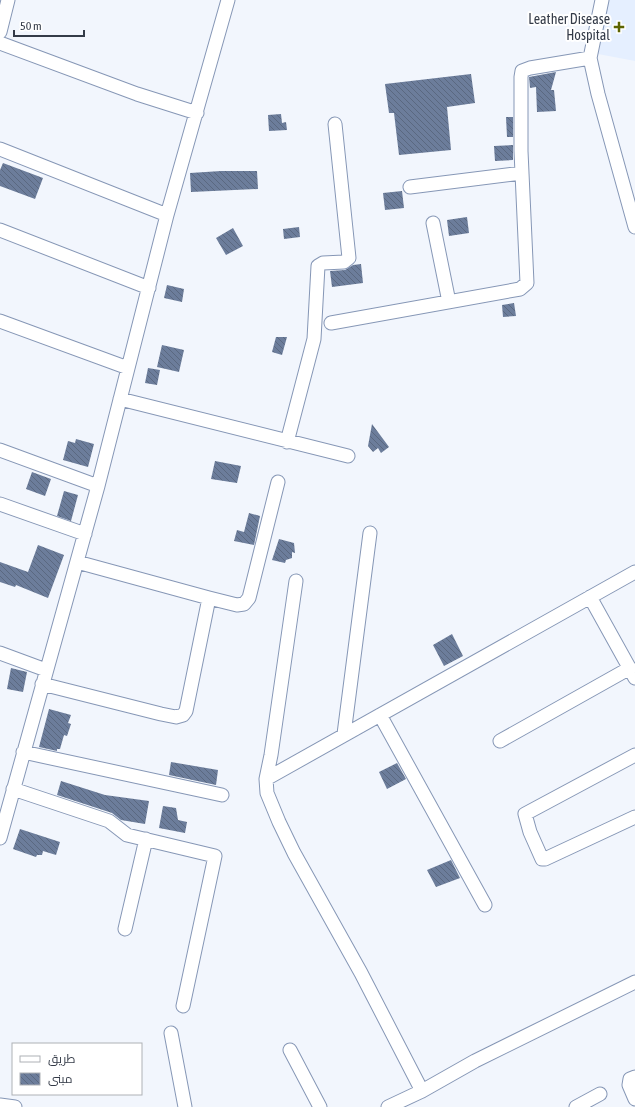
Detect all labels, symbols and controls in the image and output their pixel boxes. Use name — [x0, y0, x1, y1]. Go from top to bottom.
place label: Leather Disease Hospital — [528, 11, 610, 43]
scale bar — [14, 12, 84, 38]
text: 50 m — [20, 19, 42, 33]
marker: Leather Disease Hospital — [613, 21, 625, 33]
legend — [12, 1043, 142, 1095]
text: طريق — [48, 1052, 76, 1066]
text: مبنى — [48, 1072, 73, 1086]

